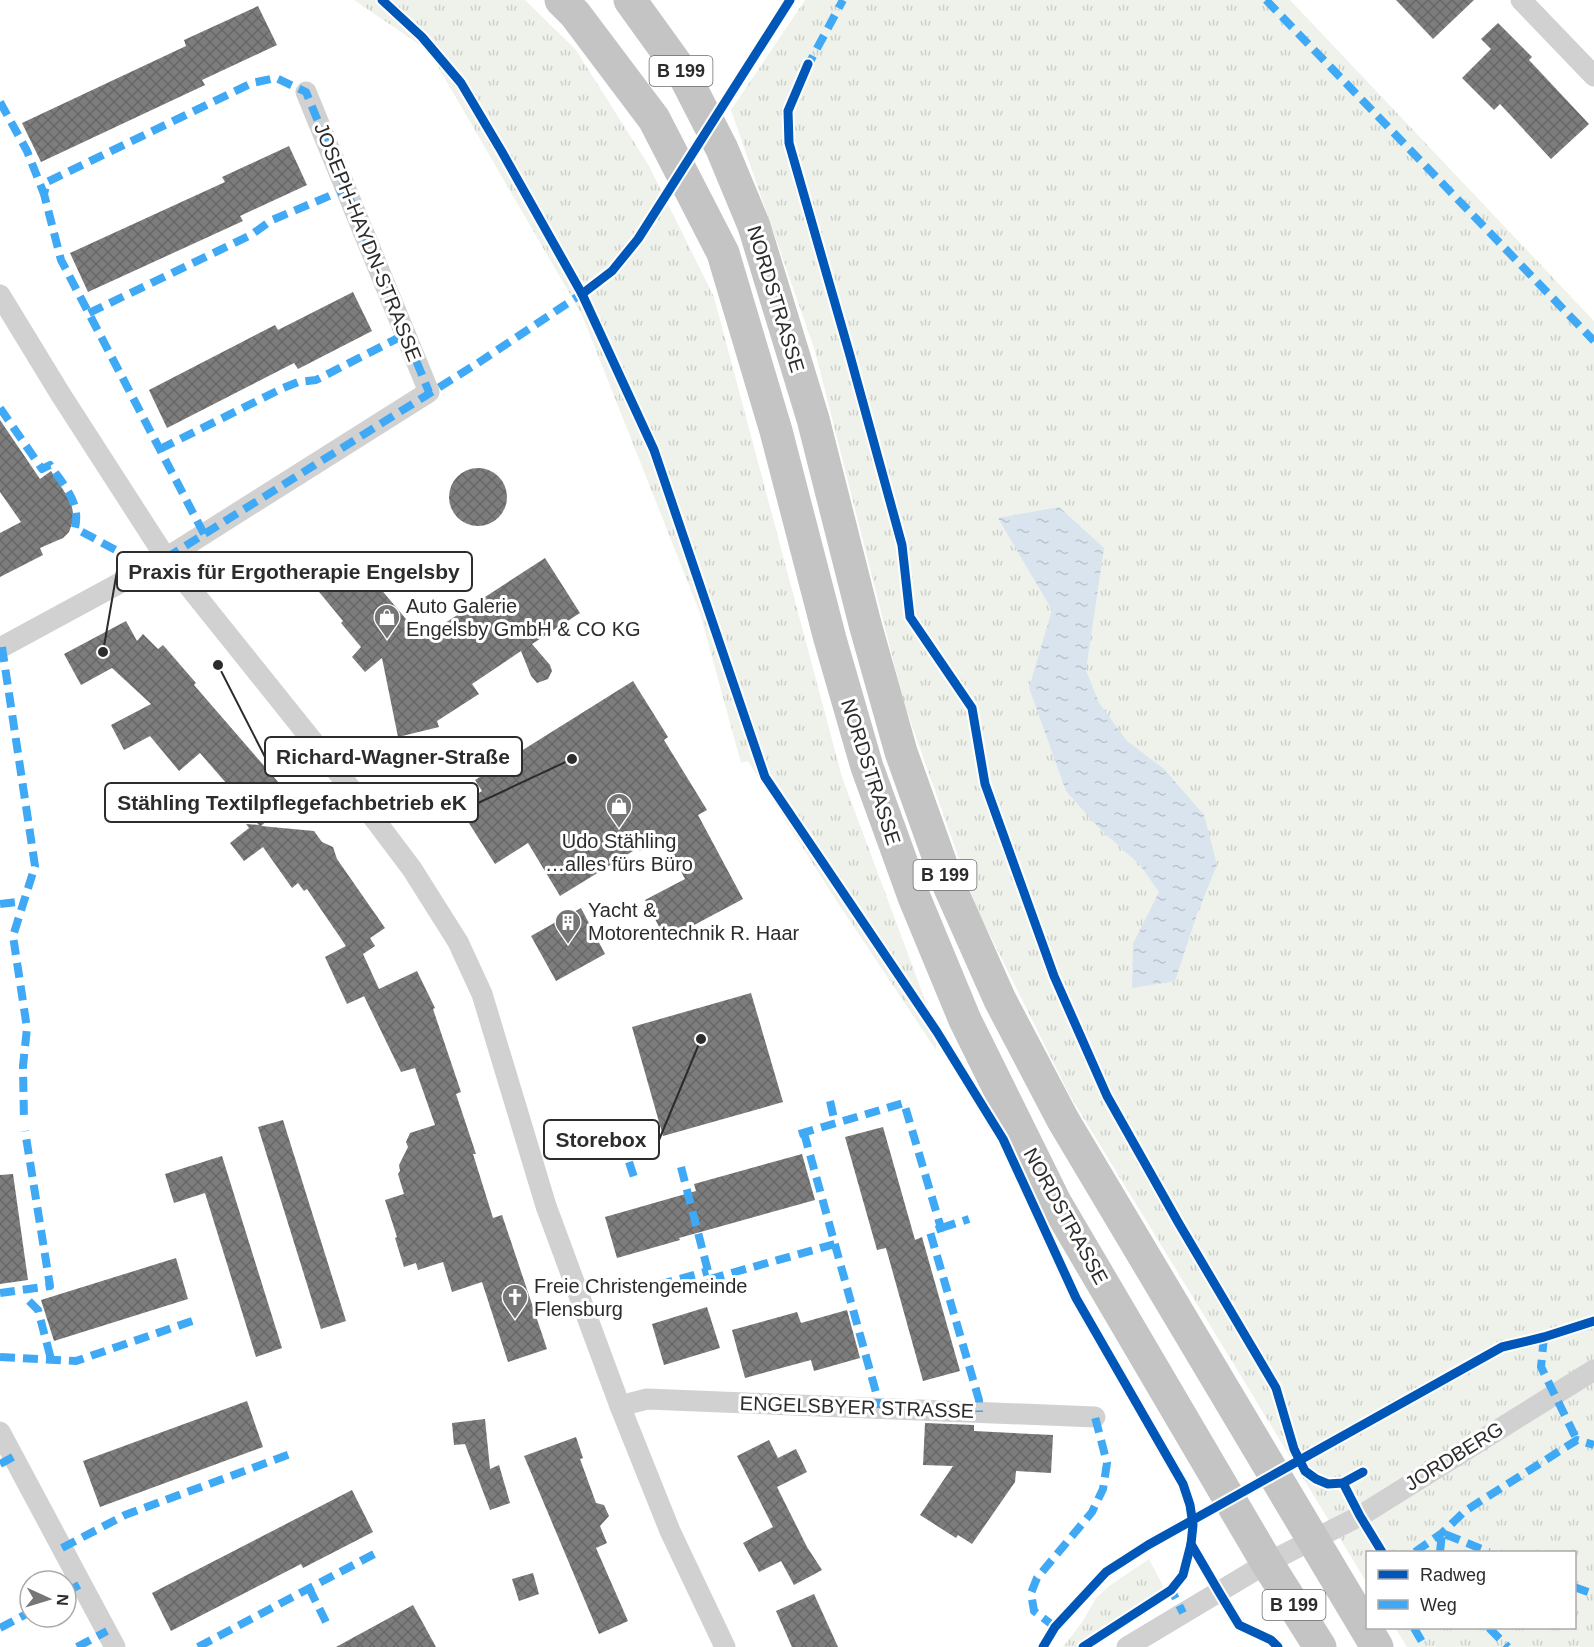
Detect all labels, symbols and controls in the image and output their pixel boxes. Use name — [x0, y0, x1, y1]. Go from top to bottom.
road number: B 199 — [650, 56, 712, 86]
street label: JOSEPH-HAYDN-STRASSE — [310, 120, 426, 364]
street label: NORDSTRASSE — [743, 223, 809, 375]
callout: Praxis für Ergotherapie Engelsby — [117, 552, 472, 591]
text: Praxis für Ergotherapie Engelsby — [128, 560, 460, 583]
place label: Auto Galerie Engelsby GmbH & CO KG — [406, 595, 641, 640]
shop icon: Auto Galerie Engelsby GmbH & CO KG — [372, 602, 402, 640]
street label: NORDSTRASSE — [837, 696, 905, 848]
callout: Richard-Wagner-Straße — [265, 737, 522, 776]
text: Richard-Wagner-Straße — [276, 745, 510, 768]
callout: Stähling Textilpflegefachbetrieb eK — [105, 783, 478, 822]
text: Stähling Textilpflegefachbetrieb eK — [117, 791, 467, 814]
shop icon: Udo Stähling …alles fürs Büro — [604, 791, 634, 829]
place label: Udo Stähling …alles fürs Büro — [545, 830, 693, 875]
road number: B 199 — [914, 860, 976, 890]
place label: Yacht & Motorentechnik R. Haar — [588, 899, 800, 944]
building icon: Yacht & Motorentechnik R. Haar — [553, 907, 583, 945]
callout: Storebox — [544, 1120, 659, 1159]
text: Storebox — [555, 1128, 647, 1151]
street label: NORDSTRASSE — [1019, 1144, 1113, 1288]
place label: Freie Christengemeinde Flensburg — [534, 1275, 747, 1320]
church icon: Freie Christengemeinde Flensburg — [500, 1282, 530, 1320]
street label: ENGELSBYER STRASSE — [739, 1392, 975, 1422]
street label: JORDBERG — [1401, 1417, 1507, 1495]
legend — [1366, 1551, 1576, 1629]
text: Radweg — [1420, 1565, 1486, 1585]
north arrow — [18, 1569, 78, 1629]
road number: B 199 — [1262, 1590, 1326, 1620]
text: N — [54, 1594, 71, 1606]
text: Weg — [1420, 1595, 1457, 1615]

